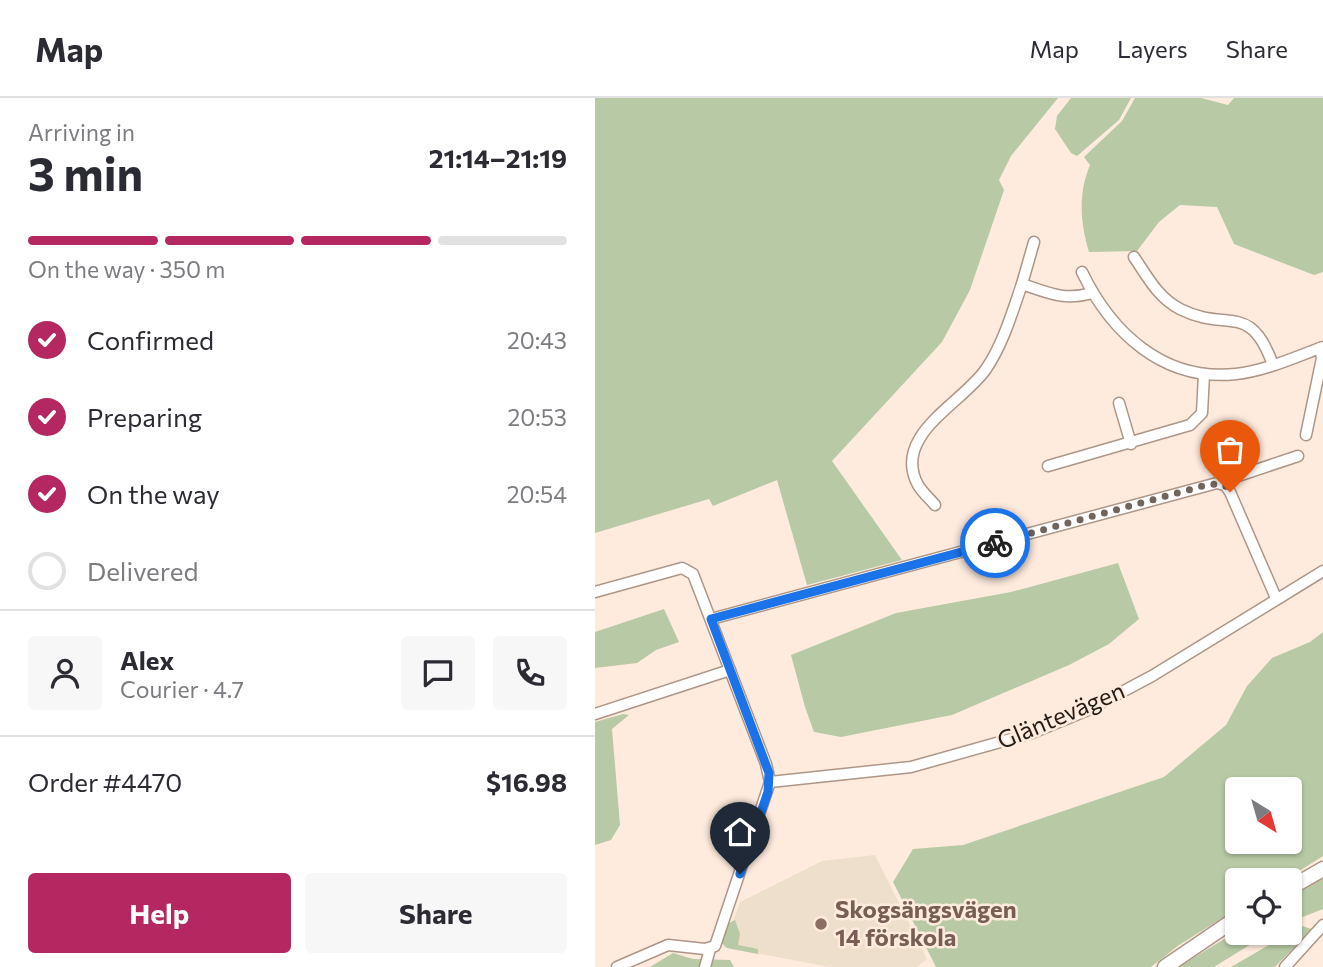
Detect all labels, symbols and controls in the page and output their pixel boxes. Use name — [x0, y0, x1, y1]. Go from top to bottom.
text: Map — [35, 28, 103, 69]
text: Map — [1030, 34, 1079, 63]
text: Layers — [1117, 34, 1188, 63]
text: Share — [1226, 34, 1288, 63]
text: Arriving in — [28, 118, 135, 146]
text: 21:14–21:19 — [429, 142, 567, 173]
text: 3 min — [28, 144, 143, 200]
text: On the way · 350 m — [28, 255, 225, 283]
icon: check — [28, 321, 66, 359]
text: Confirmed — [87, 324, 214, 355]
text: 20:43 — [507, 326, 567, 354]
icon: check — [28, 398, 66, 436]
text: Preparing — [87, 401, 202, 432]
text: 20:53 — [508, 403, 567, 431]
pin — [1200, 420, 1260, 492]
icon: bag — [1211, 431, 1249, 469]
icon: check — [28, 475, 66, 513]
text: On the way — [87, 478, 220, 509]
text: 20:54 — [507, 480, 567, 508]
courier — [960, 508, 1030, 578]
icon: bike — [976, 524, 1014, 562]
text: Delivered — [87, 555, 198, 586]
button: person — [28, 636, 102, 710]
button: chat — [401, 636, 475, 710]
button: phone — [493, 636, 567, 710]
text: Alex — [120, 644, 174, 675]
text: Courier · 4.7 — [120, 675, 244, 703]
street label: Gläntevägen — [992, 675, 1128, 754]
text: Order #4470 — [28, 766, 182, 797]
text: $16.98 — [486, 766, 567, 797]
north arrow — [1225, 777, 1302, 854]
map controls — [1225, 777, 1302, 945]
pin — [710, 802, 770, 874]
icon: home — [721, 813, 759, 851]
button: locate — [1225, 868, 1302, 945]
button: Help — [28, 873, 291, 953]
button: Share — [305, 873, 567, 953]
place label: Skogsängsvägen 14 förskola — [835, 894, 1017, 951]
marker: Skogsängsvägen 14 förskola — [813, 916, 829, 932]

